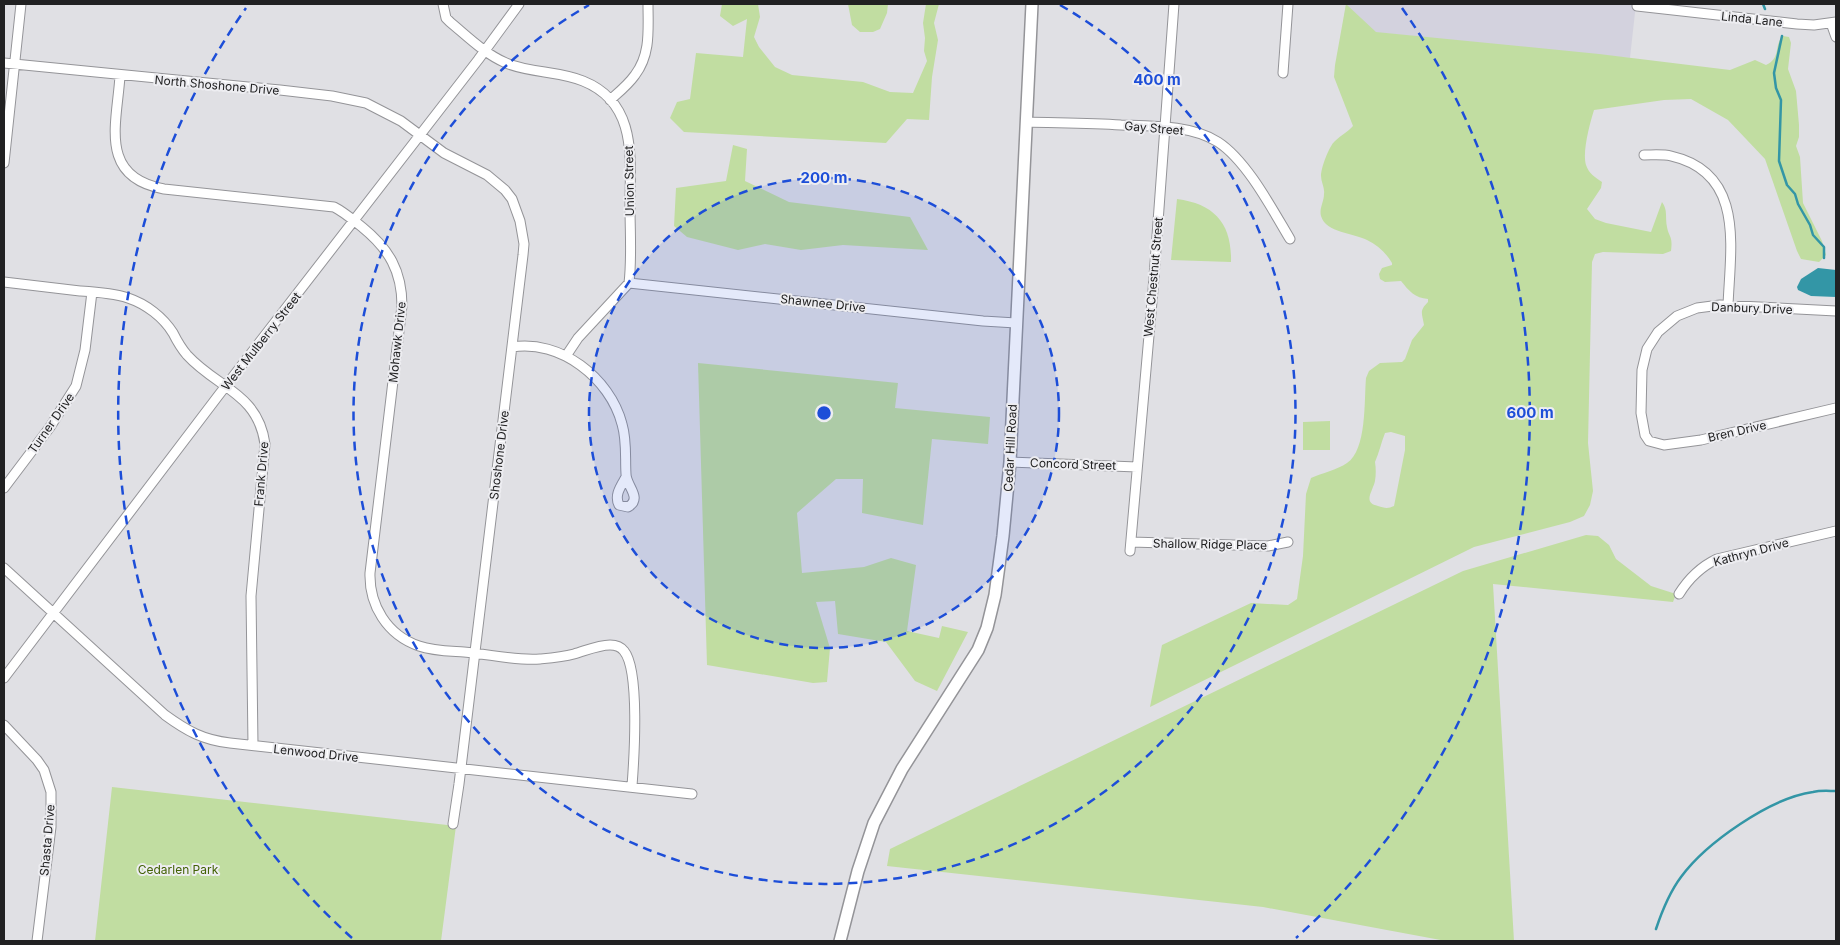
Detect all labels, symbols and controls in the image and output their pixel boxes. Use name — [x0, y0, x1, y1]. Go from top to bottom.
street label: Linda Lane — [1720, 8, 1784, 30]
text: 400 m — [1133, 70, 1181, 89]
street label: North Shoshone Drive — [154, 72, 280, 98]
street label: Gay Street — [1124, 118, 1184, 138]
street label: Union Street — [621, 146, 637, 216]
text: 200 m — [801, 168, 847, 187]
street label: West Chestnut Street — [1140, 216, 1166, 338]
street label: West Mulberry Street — [218, 289, 304, 393]
street label: Shawnee Drive — [780, 291, 866, 315]
street label: Danbury Drive — [1711, 299, 1793, 317]
street label: Mohawk Drive — [385, 301, 409, 383]
street label: Turner Drive — [25, 390, 77, 456]
text: 600 m — [1506, 403, 1554, 422]
centre of rings — [815, 404, 833, 422]
street label: Cedar Hill Road — [1000, 404, 1020, 492]
street label: Shoshone Drive — [486, 409, 512, 501]
street label: Bren Drive — [1706, 417, 1768, 445]
street label: Frank Drive — [251, 441, 271, 507]
street label: Concord Street — [1030, 455, 1116, 473]
street label: Kathryn Drive — [1712, 535, 1790, 569]
street label: Shallow Ridge Place — [1153, 536, 1267, 552]
street label: Lenwood Drive — [273, 741, 359, 765]
street label: Shasta Drive — [36, 804, 58, 876]
park label: Cedarlen Park — [138, 862, 219, 877]

